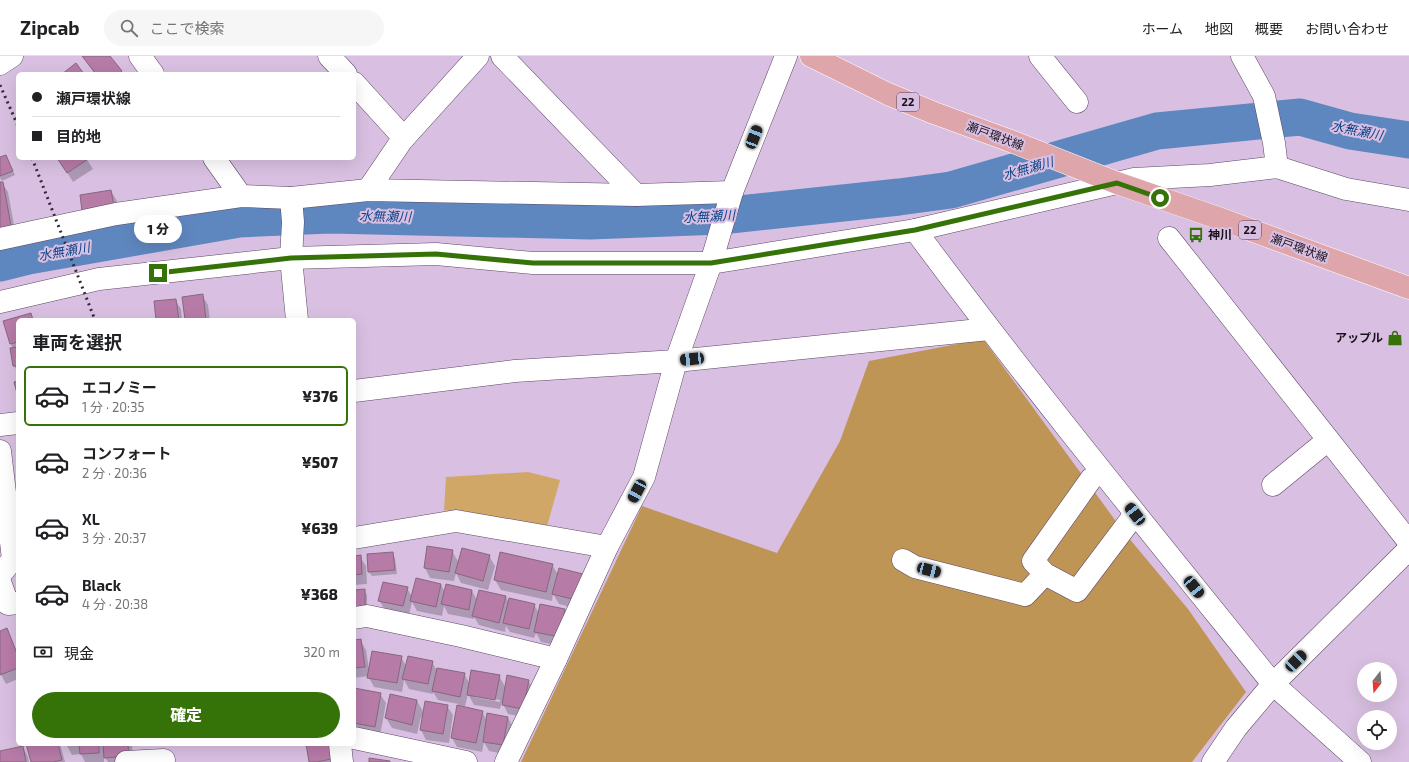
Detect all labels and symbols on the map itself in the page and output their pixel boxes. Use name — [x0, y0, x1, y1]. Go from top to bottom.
road number: 22 — [897, 93, 919, 111]
water label: 水無瀬川 — [1330, 117, 1386, 143]
street label: 瀬戸環状線 — [965, 118, 1026, 152]
car — [744, 124, 764, 150]
water label: 水無瀬川 — [1001, 153, 1057, 183]
route start — [1151, 189, 1169, 207]
water label: 水無瀬川 — [683, 207, 737, 225]
water label: 水無瀬川 — [359, 208, 413, 224]
callout: 1 分 — [134, 215, 182, 243]
road number: 22 — [1239, 221, 1261, 239]
bus stop icon: 神川 — [1187, 226, 1205, 244]
place label: 神川 — [1208, 227, 1232, 241]
street label: 瀬戸環状線 — [1269, 230, 1330, 264]
water label: 水無瀬川 — [37, 238, 93, 263]
route end — [149, 264, 167, 282]
shop icon: アップル — [1386, 329, 1404, 347]
place label: アップル — [1335, 330, 1383, 344]
car — [679, 352, 705, 366]
car — [626, 478, 648, 504]
car — [1123, 501, 1147, 527]
car — [916, 561, 942, 579]
car — [1182, 574, 1206, 600]
car — [1283, 648, 1309, 674]
north arrow — [1357, 662, 1397, 702]

